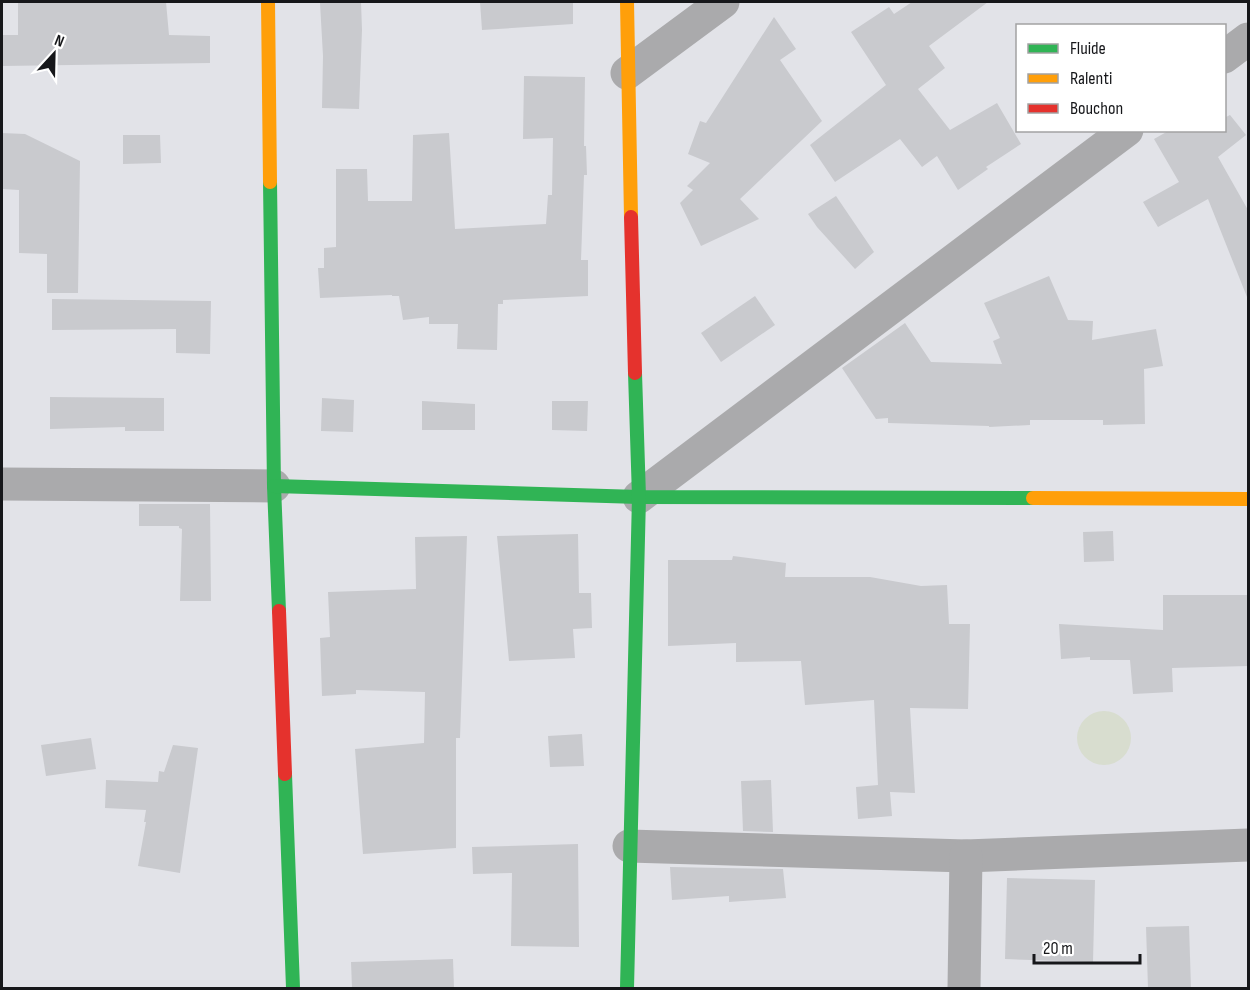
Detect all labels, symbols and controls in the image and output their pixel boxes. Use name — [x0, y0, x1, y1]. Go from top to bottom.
north arrow — [24, 24, 84, 84]
legend — [1016, 24, 1226, 132]
text: N — [52, 31, 67, 52]
text: Fluide — [1070, 38, 1106, 59]
text: Ralenti — [1070, 68, 1112, 89]
text: Bouchon — [1070, 98, 1123, 119]
scale bar — [1034, 927, 1140, 965]
text: 20 m — [1043, 938, 1073, 959]

